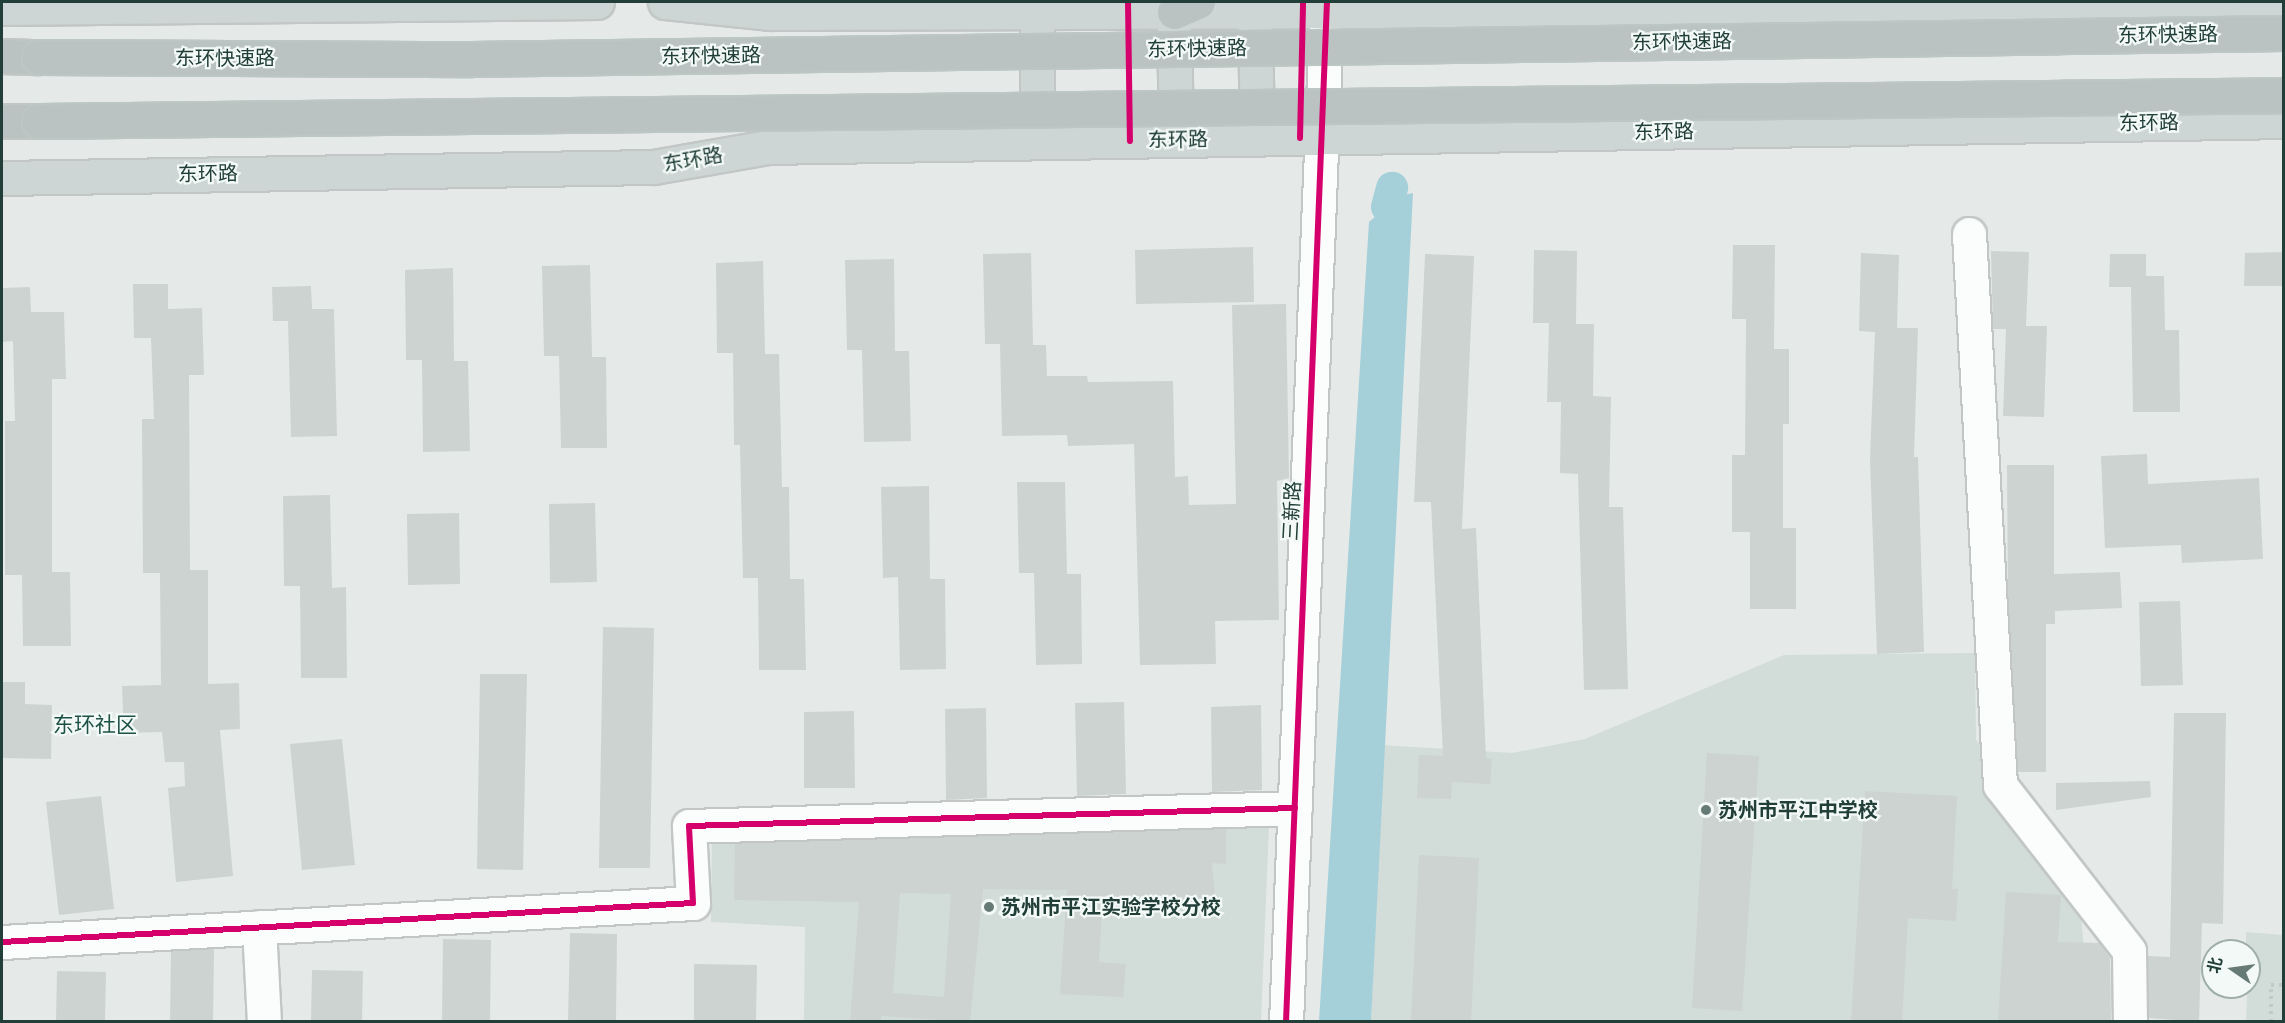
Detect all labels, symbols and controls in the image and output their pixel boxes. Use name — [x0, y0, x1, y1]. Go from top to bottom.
street label: 东环快速路 — [2118, 22, 2218, 48]
street label: 东环快速路 — [1632, 29, 1732, 55]
street label: 东环快速路 — [1147, 36, 1247, 62]
street label: 东环快速路 — [661, 43, 761, 69]
street label: 东环快速路 — [175, 46, 275, 70]
street label: 东环路 — [2119, 110, 2179, 136]
street label: 东环路 — [1634, 119, 1694, 145]
street label: 东环路 — [1148, 127, 1208, 153]
street label: 东环路 — [661, 143, 725, 177]
street label: 东环路 — [178, 161, 238, 187]
street label: 三新路 — [1278, 480, 1306, 542]
district label: 东环社区 — [53, 712, 137, 738]
place label: 苏州市平江中学校 — [1718, 798, 1878, 822]
marker: 苏州市平江中学校 — [1699, 803, 1713, 817]
place label: 苏州市平江实验学校分校 — [1001, 895, 1221, 919]
marker: 苏州市平江实验学校分校 — [982, 900, 996, 914]
north arrow — [2201, 939, 2261, 999]
text: 北 — [2204, 955, 2226, 975]

